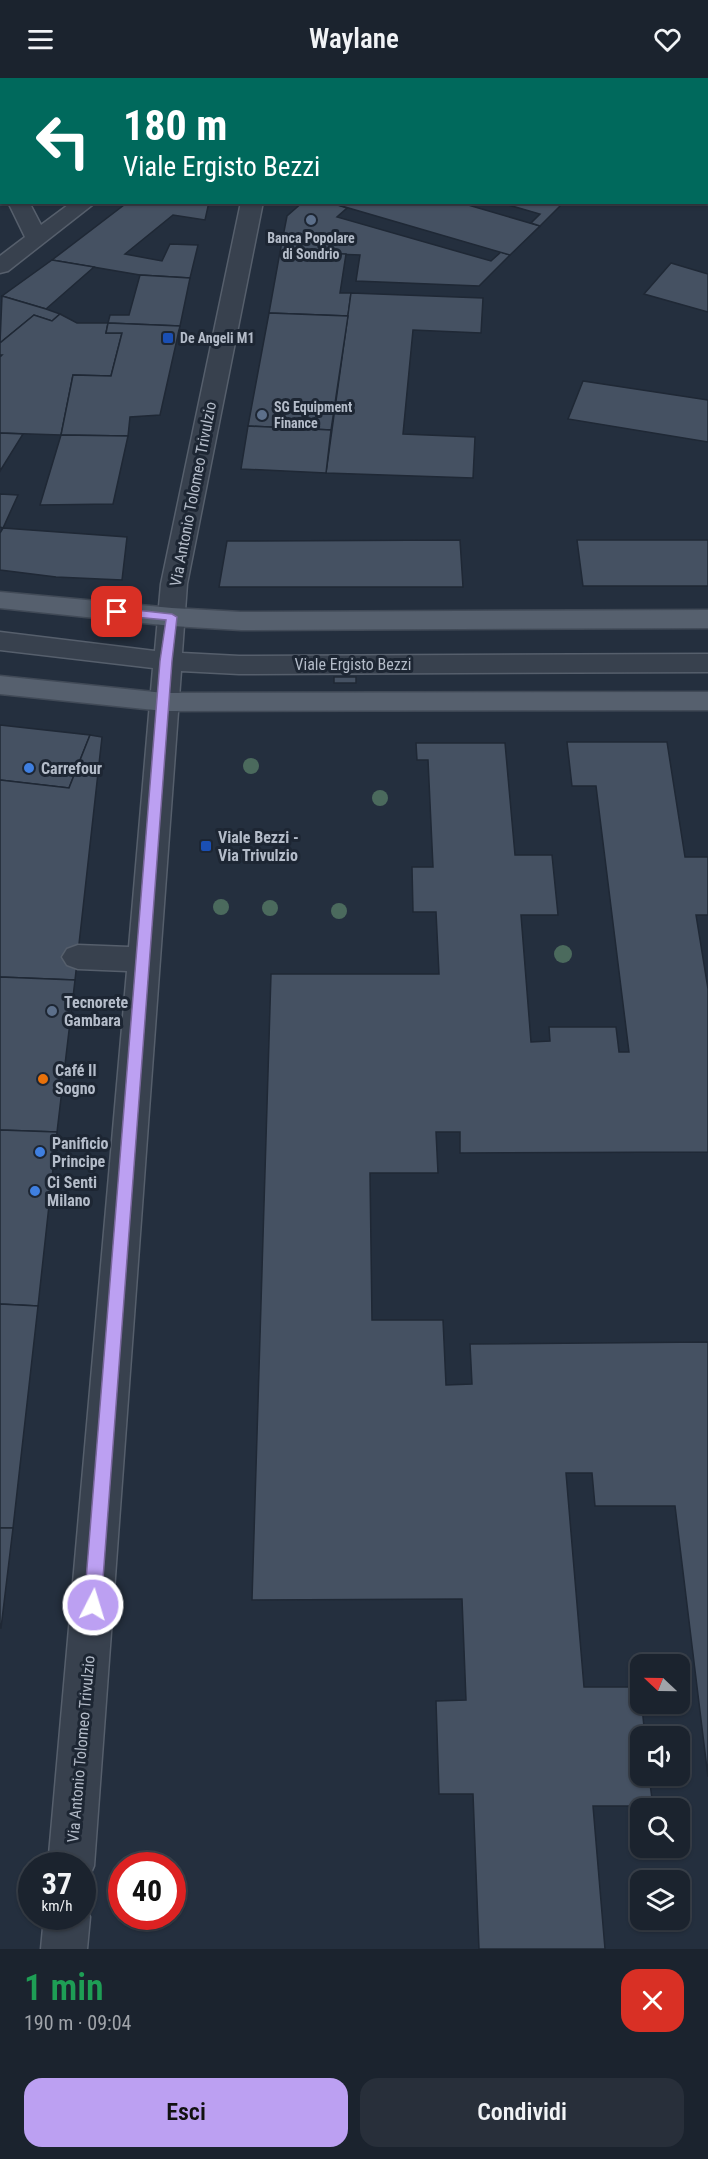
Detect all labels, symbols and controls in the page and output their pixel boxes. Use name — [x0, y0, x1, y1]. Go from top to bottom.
icon: menu — [24, 23, 57, 56]
text: Waylane — [309, 23, 399, 55]
icon: heart — [651, 23, 684, 56]
text: 180 m — [123, 101, 228, 150]
icon: left — [24, 102, 102, 180]
text: Viale Ergisto Bezzi — [123, 151, 320, 183]
marker: Banca Popolare di Sondrio — [304, 213, 318, 227]
place label: Banca Popolare di Sondrio — [267, 230, 355, 262]
place label: De Angeli M1 — [180, 330, 254, 346]
marker: De Angeli M1 — [161, 331, 175, 345]
place label: SG Equipment Finance — [274, 399, 352, 431]
street label: Via Antonio Tolomeo Trivulzio — [166, 400, 220, 588]
marker: SG Equipment Finance — [255, 408, 269, 422]
pin — [91, 586, 142, 637]
icon: arrive — [100, 595, 133, 628]
street label: Viale Ergisto Bezzi — [295, 655, 411, 674]
place label: Carrefour — [41, 759, 102, 778]
marker: Carrefour — [22, 761, 36, 775]
place label: Viale Bezzi - Via Trivulzio — [218, 828, 299, 865]
marker: Viale Bezzi - Via Trivulzio — [199, 839, 213, 853]
place label: Tecnorete Gambara — [64, 993, 129, 1030]
marker: Tecnorete Gambara — [45, 1004, 59, 1018]
place label: Café Il Sogno — [55, 1061, 96, 1098]
marker: Café Il Sogno — [36, 1072, 50, 1086]
place label: Panificio Principe — [52, 1134, 109, 1171]
marker: Panificio Principe — [33, 1145, 47, 1159]
place label: Ci Senti Milano — [47, 1173, 97, 1210]
marker: Ci Senti Milano — [28, 1184, 42, 1198]
position arrow — [61, 1573, 125, 1637]
north arrow — [630, 1654, 690, 1714]
map controls — [630, 1654, 690, 1930]
street label: Via Antonio Tolomeo Trivulzio — [63, 1655, 99, 1843]
button: sound — [630, 1726, 690, 1786]
button: search — [630, 1798, 690, 1858]
speed limit sign: 40 — [108, 1852, 186, 1930]
text: 37 — [42, 1866, 72, 1901]
button: layers — [630, 1870, 690, 1930]
text: km/h — [42, 1897, 72, 1915]
text: 1 min — [24, 1967, 104, 2009]
button: close — [621, 1969, 684, 2032]
text: 190 m · 09:04 — [24, 2011, 131, 2035]
button: Esci — [24, 2078, 348, 2147]
button: Condividi — [360, 2078, 684, 2147]

